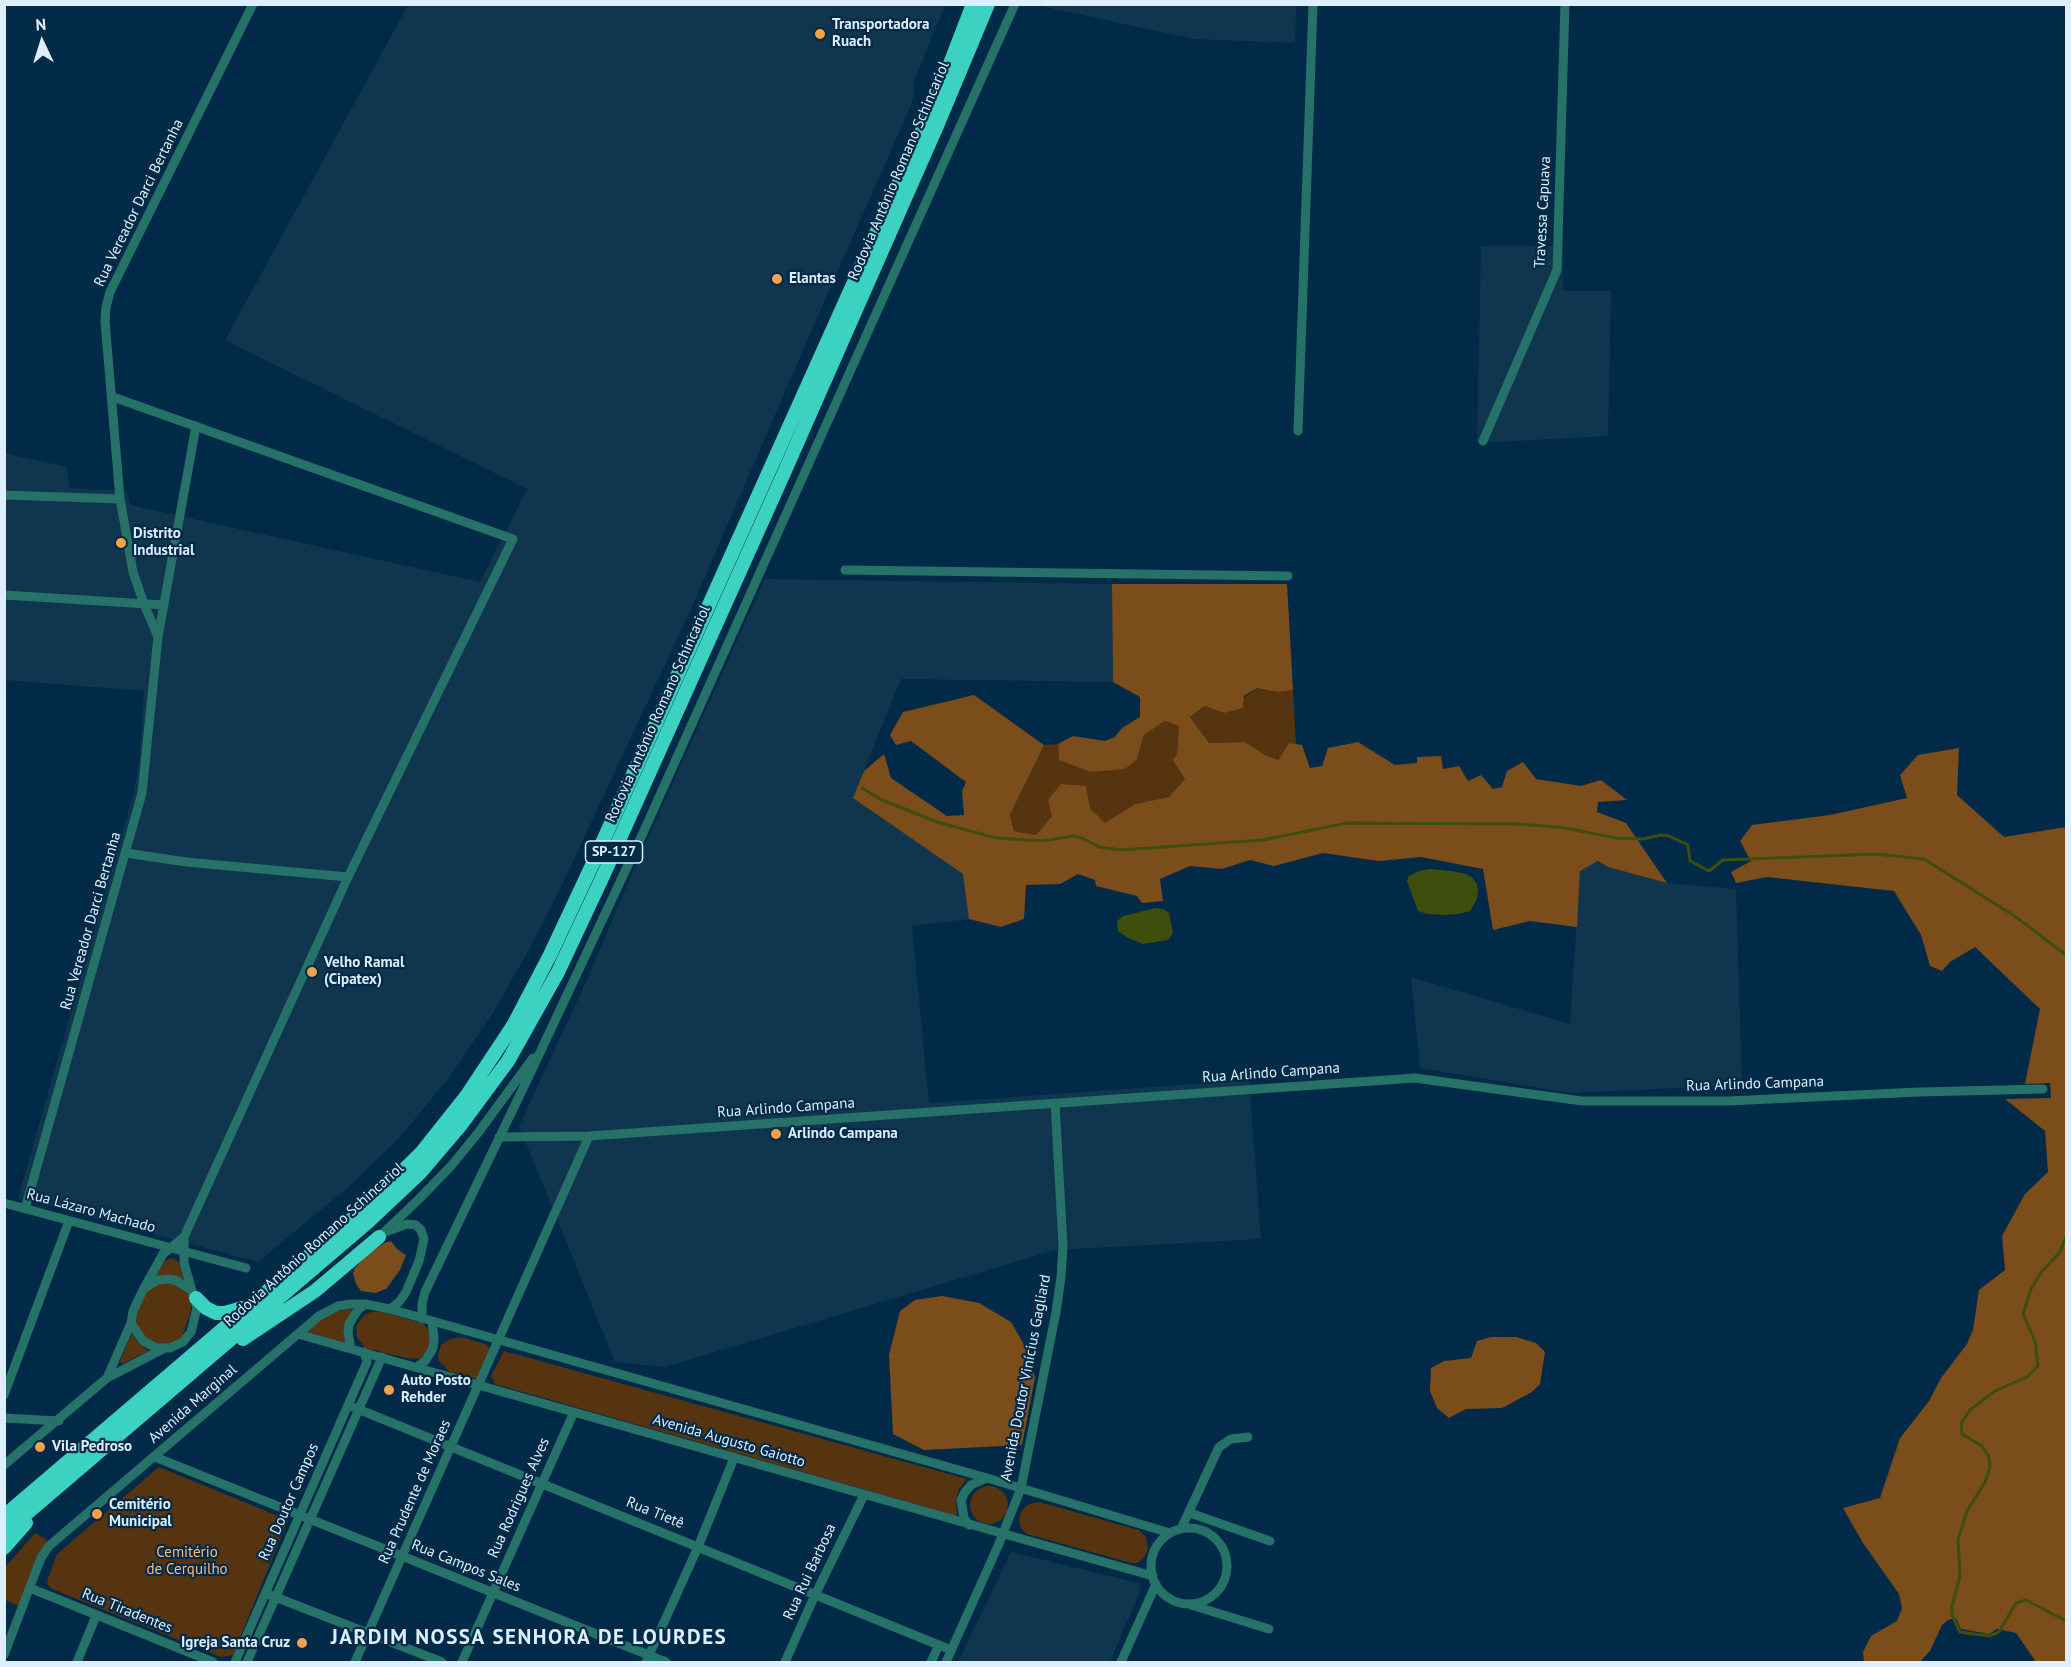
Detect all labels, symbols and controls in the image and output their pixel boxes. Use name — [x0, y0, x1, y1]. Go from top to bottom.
north arrow — [12, 12, 72, 72]
text: N — [35, 14, 47, 34]
place label: Transportadora Ruach — [832, 16, 930, 51]
marker: Transportadora Ruach — [813, 27, 827, 41]
street label: Rodovia Antônio Romano Schincariol — [845, 59, 953, 283]
street label: Rua Vereador Darci Bertanha — [90, 116, 188, 290]
street label: Travessa Capuava — [1531, 156, 1555, 268]
place label: Elantas — [789, 270, 836, 288]
marker: Elantas — [770, 272, 784, 286]
place label: Distrito Industrial — [133, 525, 194, 560]
marker: Distrito Industrial — [114, 536, 128, 550]
street label: Rodovia Antônio Romano Schincariol — [602, 602, 714, 826]
street label: Rua Vereador Darci Bertanha — [57, 830, 125, 1012]
road number: SP-127 — [586, 841, 642, 863]
place label: Velho Ramal (Cipatex) — [324, 954, 404, 989]
marker: Velho Ramal (Cipatex) — [305, 965, 319, 979]
street label: Rua Arlindo Campana — [1202, 1059, 1340, 1087]
street label: Rua Arlindo Campana — [1686, 1073, 1824, 1095]
street label: Rua Arlindo Campana — [717, 1094, 855, 1122]
place label: Arlindo Campana — [788, 1125, 898, 1143]
marker: Arlindo Campana — [769, 1127, 783, 1141]
street label: Rodovia Antônio Romano Schincariol — [220, 1159, 408, 1331]
street label: Rua Lázaro Machado — [25, 1185, 157, 1237]
street label: Avenida Doutor Vinícius Gagliard — [997, 1273, 1055, 1483]
street label: Avenida Marginal — [145, 1361, 241, 1447]
place label: Auto Posto Rehder — [401, 1372, 471, 1407]
marker: Auto Posto Rehder — [382, 1383, 396, 1397]
street label: Avenida Augusto Gaiotto — [651, 1411, 807, 1471]
street label: Rua Prudente de Moraes — [375, 1417, 455, 1567]
street label: Rua Rodrigues Alves — [484, 1435, 554, 1561]
place label: Vila Pedroso — [52, 1438, 132, 1456]
marker: Vila Pedroso — [33, 1440, 47, 1454]
street label: Rua Doutor Campos — [255, 1440, 323, 1564]
street label: Rua Tietê — [623, 1493, 687, 1533]
place label: Cemitério Municipal — [109, 1496, 172, 1531]
marker: Cemitério Municipal — [90, 1507, 104, 1521]
street label: Rua Rui Barbosa — [780, 1521, 840, 1623]
street label: Rua Campos Sales — [409, 1536, 523, 1596]
park label: Cemitério de Cerquilho — [146, 1544, 228, 1579]
street label: Rua Tiradentes — [79, 1585, 175, 1637]
district label: JARDIM NOSSA SENHORA DE LOURDES — [331, 1625, 727, 1651]
place label: Igreja Santa Cruz — [181, 1634, 290, 1652]
marker: Igreja Santa Cruz — [295, 1636, 309, 1650]

